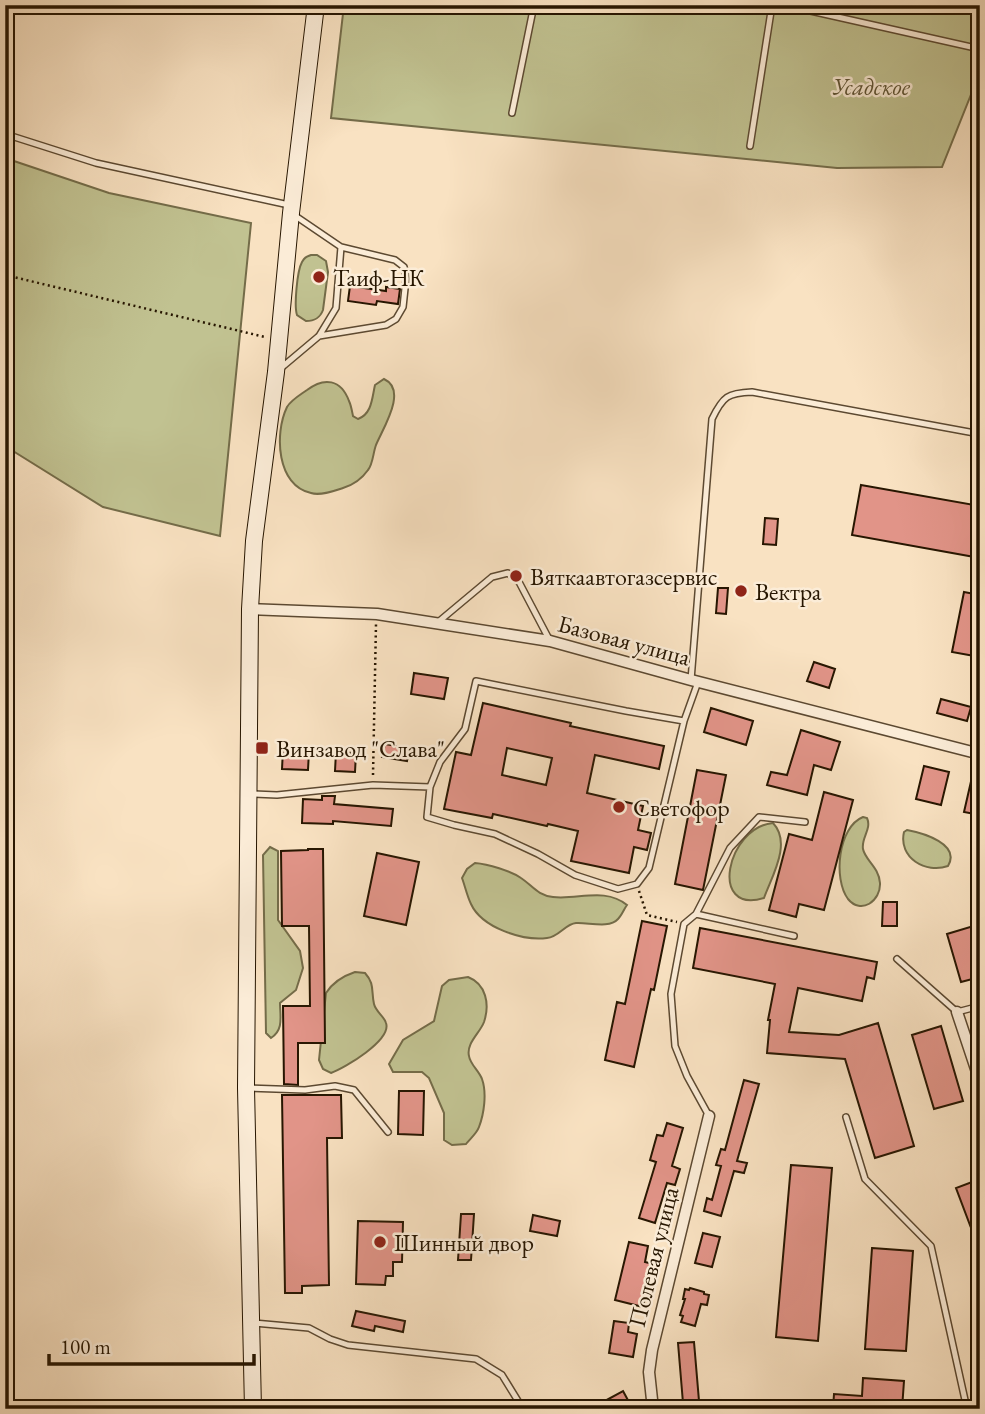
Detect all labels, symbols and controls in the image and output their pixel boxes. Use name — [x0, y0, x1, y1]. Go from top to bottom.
park label: Усадское — [832, 71, 911, 102]
place label: Таиф-НК — [333, 262, 425, 293]
marker: Таиф-НК — [311, 269, 327, 285]
place label: Вяткаавтогазсервис — [530, 561, 718, 592]
marker: Вяткаавтогазсервис — [508, 568, 524, 584]
place label: Вектра — [755, 576, 822, 607]
marker: Вектра — [733, 583, 749, 599]
street label: Базовая улица — [554, 607, 694, 673]
place label: Винзавод "Слава" — [276, 733, 445, 764]
marker: Винзавод "Слава" — [254, 740, 270, 756]
place label: Светофор — [633, 792, 730, 823]
marker: Светофор — [611, 799, 627, 815]
street label: Полевая улица — [621, 1183, 685, 1330]
place label: Шинный двор — [394, 1227, 534, 1258]
marker: Шинный двор — [372, 1234, 388, 1250]
scale bar — [49, 1323, 254, 1367]
text: 100 m — [60, 1333, 111, 1360]

